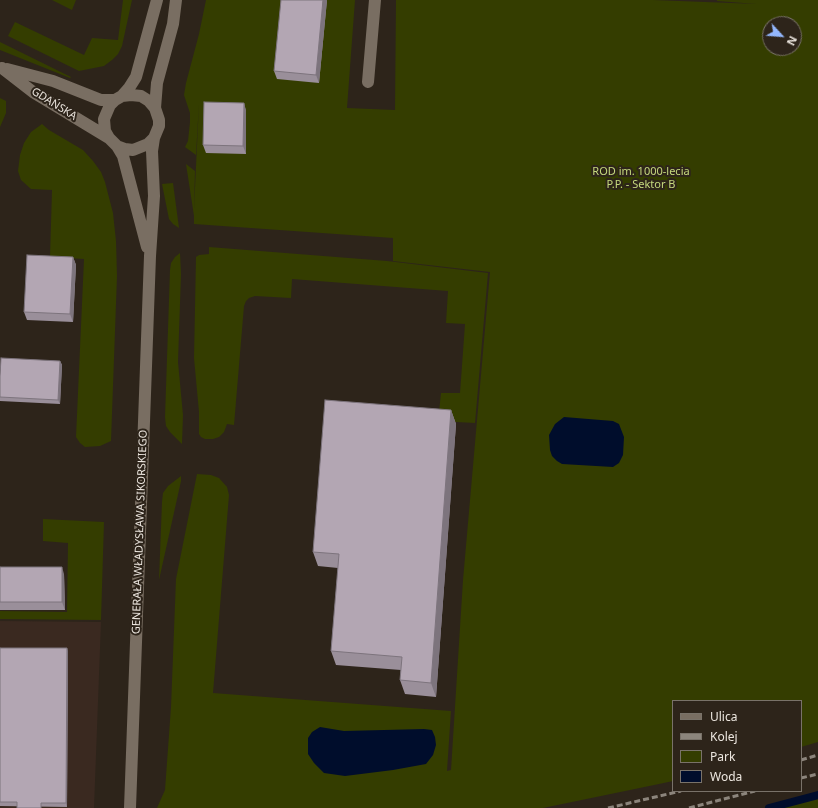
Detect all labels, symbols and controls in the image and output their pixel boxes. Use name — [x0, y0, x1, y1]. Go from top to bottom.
north arrow — [762, 16, 802, 56]
text: N — [784, 34, 801, 48]
street label: GDAŃSKA — [29, 85, 79, 123]
park label: ROD im. 1000-lecia P.P. - Sektor B — [592, 165, 690, 191]
street label: GENERAŁA WŁADYSŁAWA SIKORSKIEGO — [130, 430, 150, 634]
legend — [672, 700, 802, 792]
text: Ulica — [710, 708, 737, 725]
text: Kolej — [710, 728, 738, 745]
text: Park — [710, 748, 735, 765]
text: Woda — [710, 768, 742, 785]

